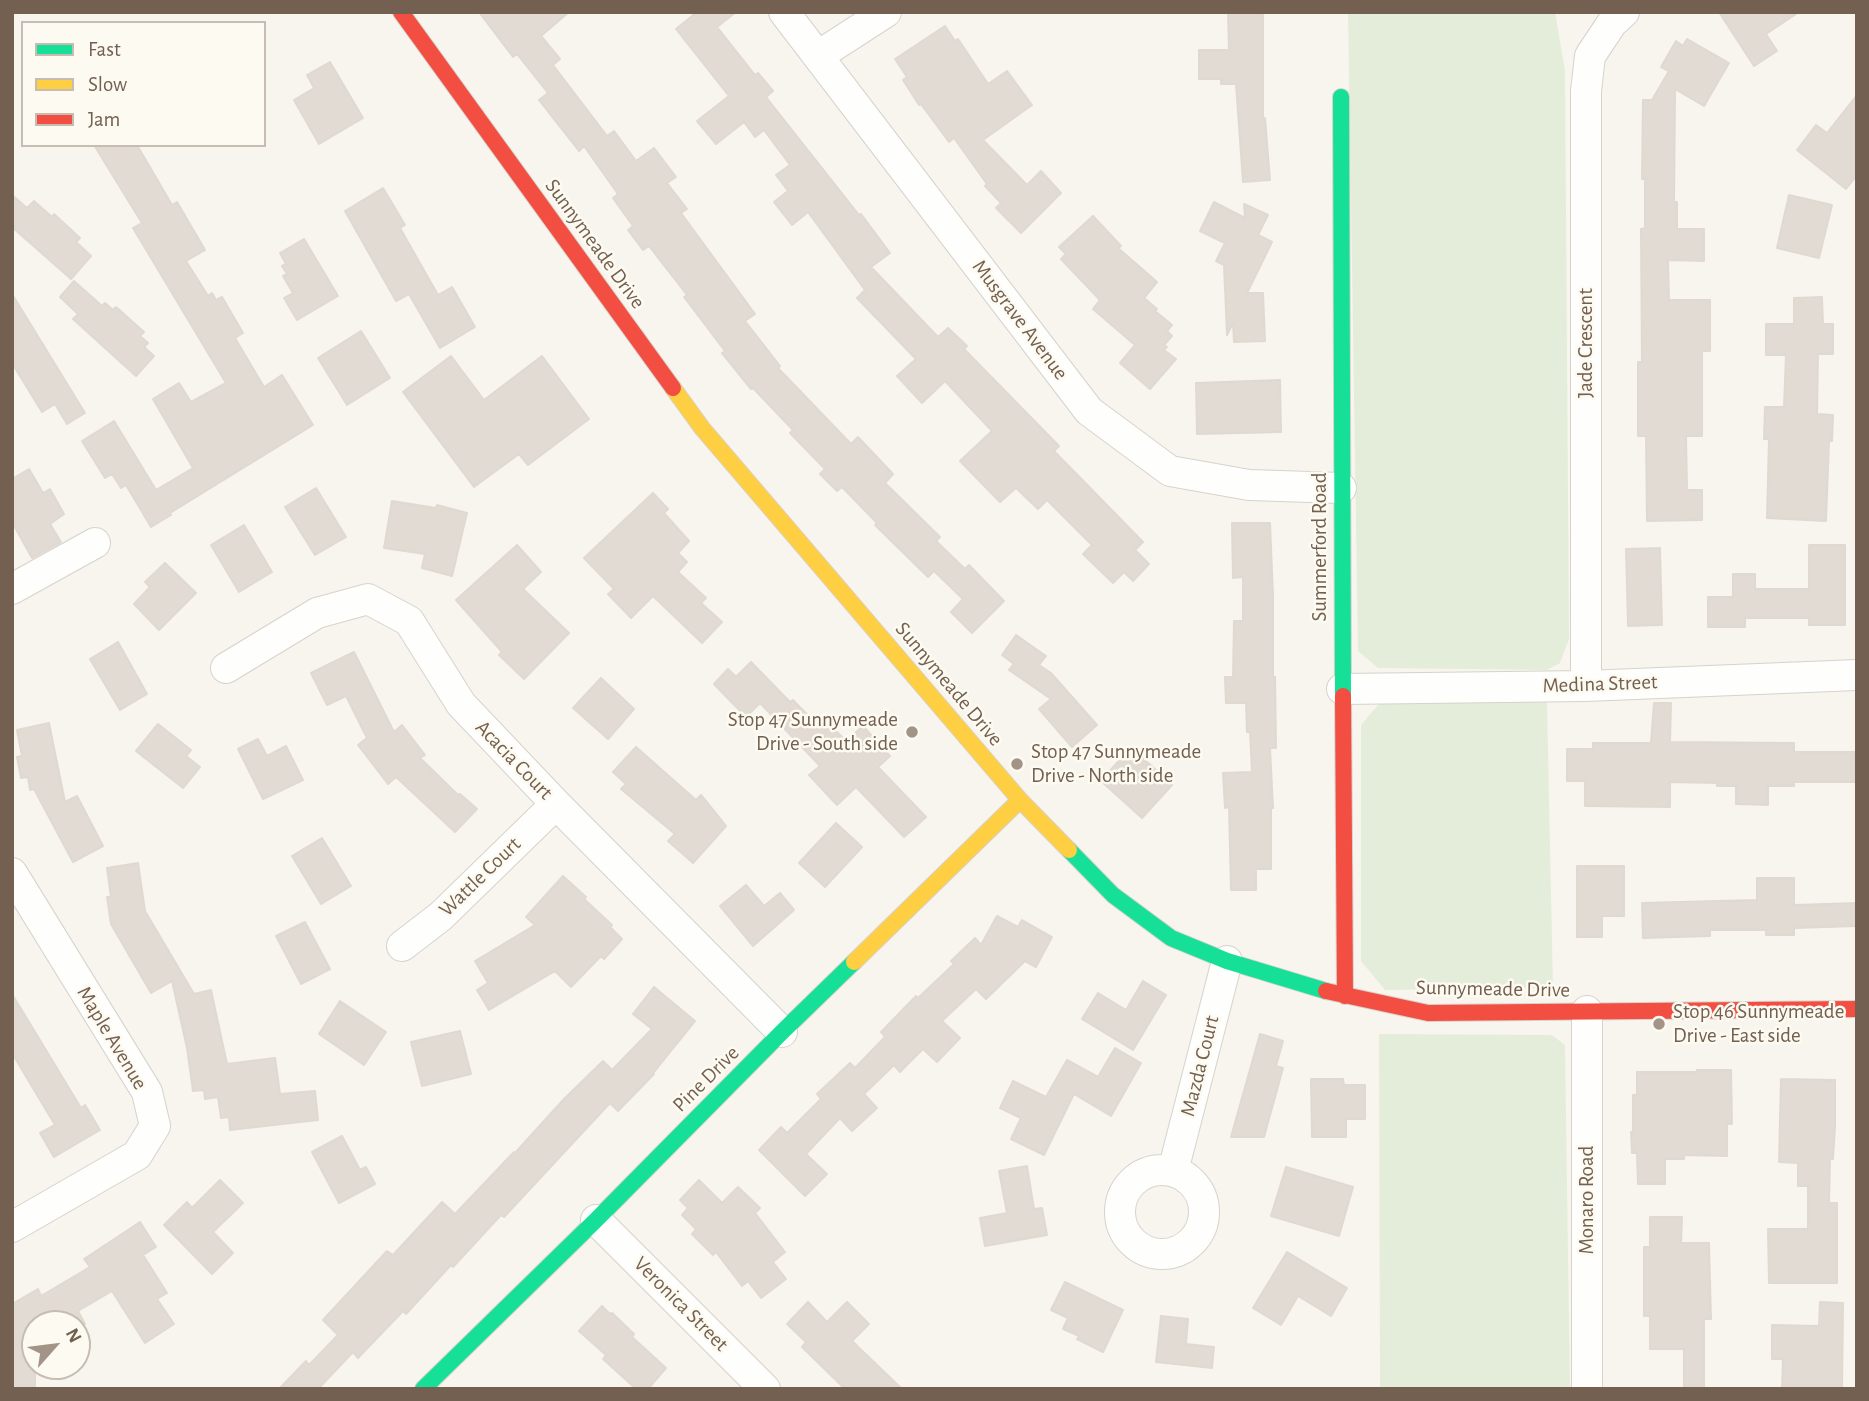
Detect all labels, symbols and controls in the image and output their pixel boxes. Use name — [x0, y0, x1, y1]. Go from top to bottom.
legend — [21, 21, 266, 147]
text: Fast — [88, 39, 121, 60]
text: Slow — [88, 74, 127, 95]
text: Jam — [88, 109, 120, 130]
street label: Sunnymeade Drive — [539, 174, 651, 314]
street label: Musgrave Avenue — [967, 255, 1073, 385]
street label: Jade Crescent — [1573, 288, 1599, 398]
street label: Summerford Road — [1307, 472, 1333, 622]
street label: Sunnymeade Drive — [890, 617, 1008, 751]
street label: Medina Street — [1542, 669, 1658, 699]
place label: Stop 47 Sunnymeade Drive - South side — [728, 707, 898, 757]
street label: Acacia Court — [470, 715, 558, 805]
marker: Stop 47 Sunnymeade Drive - South side — [904, 724, 920, 740]
place label: Stop 47 Sunnymeade Drive - North side — [1031, 739, 1201, 789]
marker: Stop 47 Sunnymeade Drive - North side — [1009, 756, 1025, 772]
street label: Wattle Court — [434, 832, 526, 922]
street label: Sunnymeade Drive — [1416, 975, 1570, 1003]
street label: Maple Avenue — [71, 982, 153, 1094]
place label: Stop 46 Sunnymeade Drive - East side — [1673, 999, 1844, 1049]
street label: Mazda Court — [1175, 1013, 1225, 1119]
marker: Stop 46 Sunnymeade Drive - East side — [1651, 1016, 1667, 1032]
street label: Pine Drive — [668, 1041, 744, 1117]
street label: Monaro Road — [1574, 1146, 1600, 1254]
street label: Veronica Street — [628, 1251, 734, 1357]
north arrow — [21, 1310, 91, 1380]
text: N — [62, 1326, 85, 1346]

